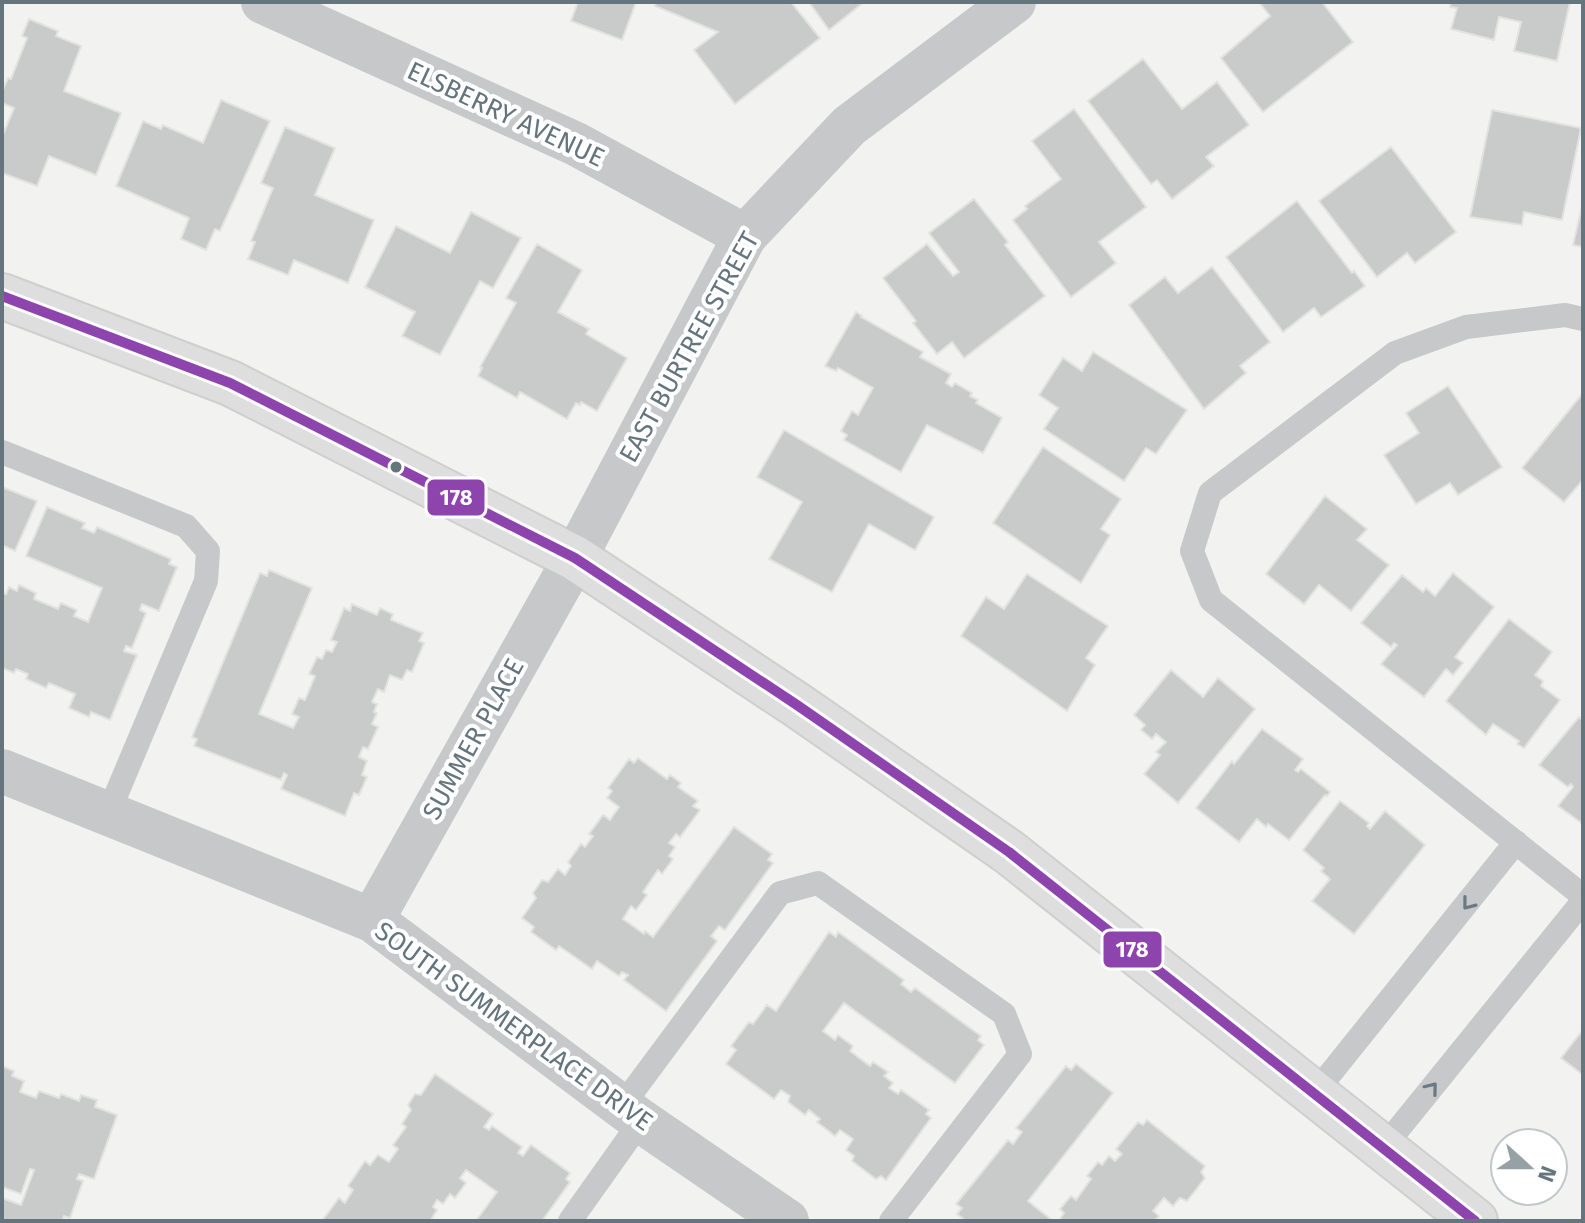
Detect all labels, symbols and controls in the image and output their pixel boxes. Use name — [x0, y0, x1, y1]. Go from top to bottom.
street label: ELSBERRY AVENUE — [402, 55, 609, 174]
street label: EAST BURTREE STREET — [613, 226, 766, 468]
unlabelled marker — [388, 459, 404, 475]
line badge: 178 — [426, 478, 486, 517]
text: 178 — [440, 484, 473, 511]
street label: SUMMER PLACE — [416, 653, 531, 825]
one-way arrow — [1463, 895, 1477, 910]
street label: SOUTH SUMMERPLACE DRIVE — [369, 915, 659, 1138]
line badge: 178 — [1102, 930, 1163, 969]
text: 178 — [1116, 936, 1149, 963]
one-way arrow — [1422, 1082, 1437, 1097]
north arrow — [1489, 1127, 1569, 1207]
text: N — [1532, 1162, 1562, 1186]

